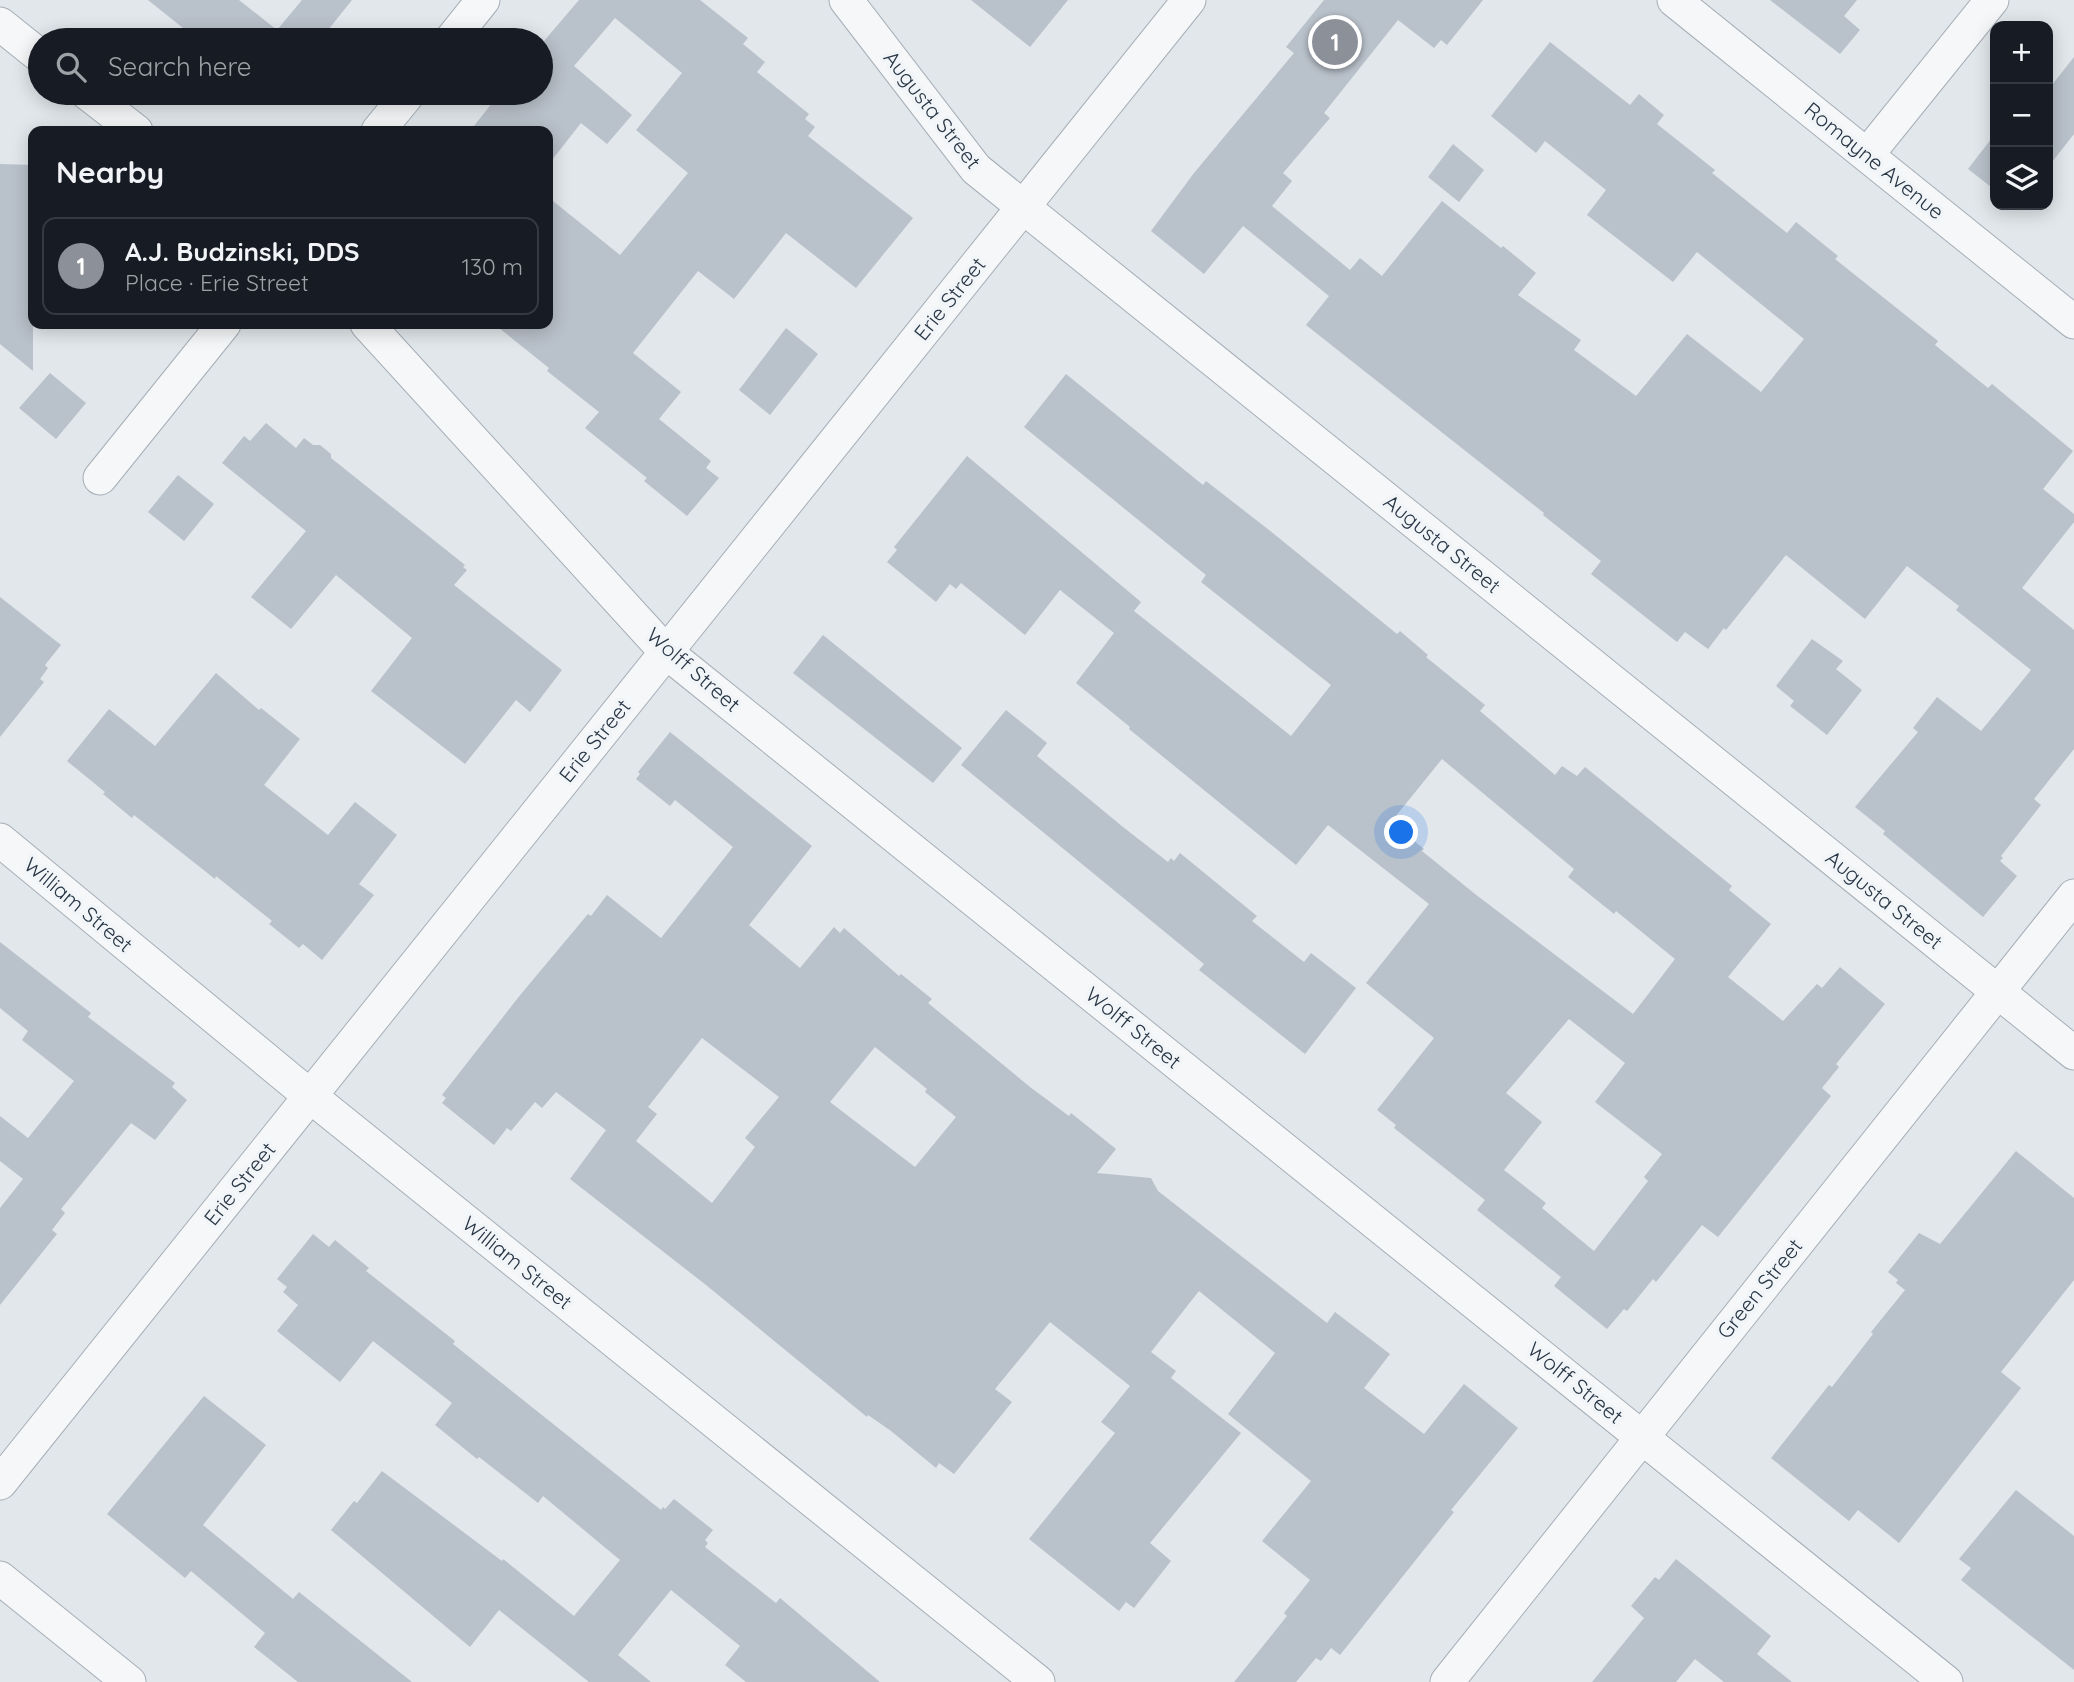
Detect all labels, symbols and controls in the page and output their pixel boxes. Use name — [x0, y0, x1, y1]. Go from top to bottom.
pin: 1 — [1312, 16, 1358, 68]
map controls — [1990, 21, 2053, 210]
button: + — [1990, 21, 2053, 84]
search box — [28, 28, 553, 105]
street label: Augusta Street — [879, 45, 987, 174]
icon: search — [52, 48, 90, 86]
text: Search here — [108, 50, 252, 83]
button: − — [1990, 84, 2053, 147]
street label: Romayne Avenue — [1800, 96, 1950, 224]
button: layers — [1990, 147, 2053, 210]
text: Nearby — [56, 153, 164, 191]
text: A.J. Budzinski, DDS — [125, 235, 360, 268]
text: 1 — [77, 252, 85, 281]
text: 130 m — [461, 252, 523, 281]
street label: Erie Street — [908, 252, 991, 345]
text: Place · Erie Street — [125, 268, 309, 297]
street label: Augusta Street — [1379, 488, 1506, 598]
street label: Wolff Street — [641, 621, 746, 717]
street label: Erie Street — [553, 694, 636, 787]
your location — [1384, 815, 1418, 849]
street label: Augusta Street — [1821, 844, 1948, 954]
street label: William Street — [19, 851, 138, 957]
street label: Wolff Street — [1080, 981, 1187, 1074]
street label: Erie Street — [198, 1137, 281, 1230]
street label: William Street — [457, 1210, 578, 1314]
street label: Green Street — [1711, 1233, 1807, 1344]
street label: Wolff Street — [1522, 1336, 1629, 1429]

